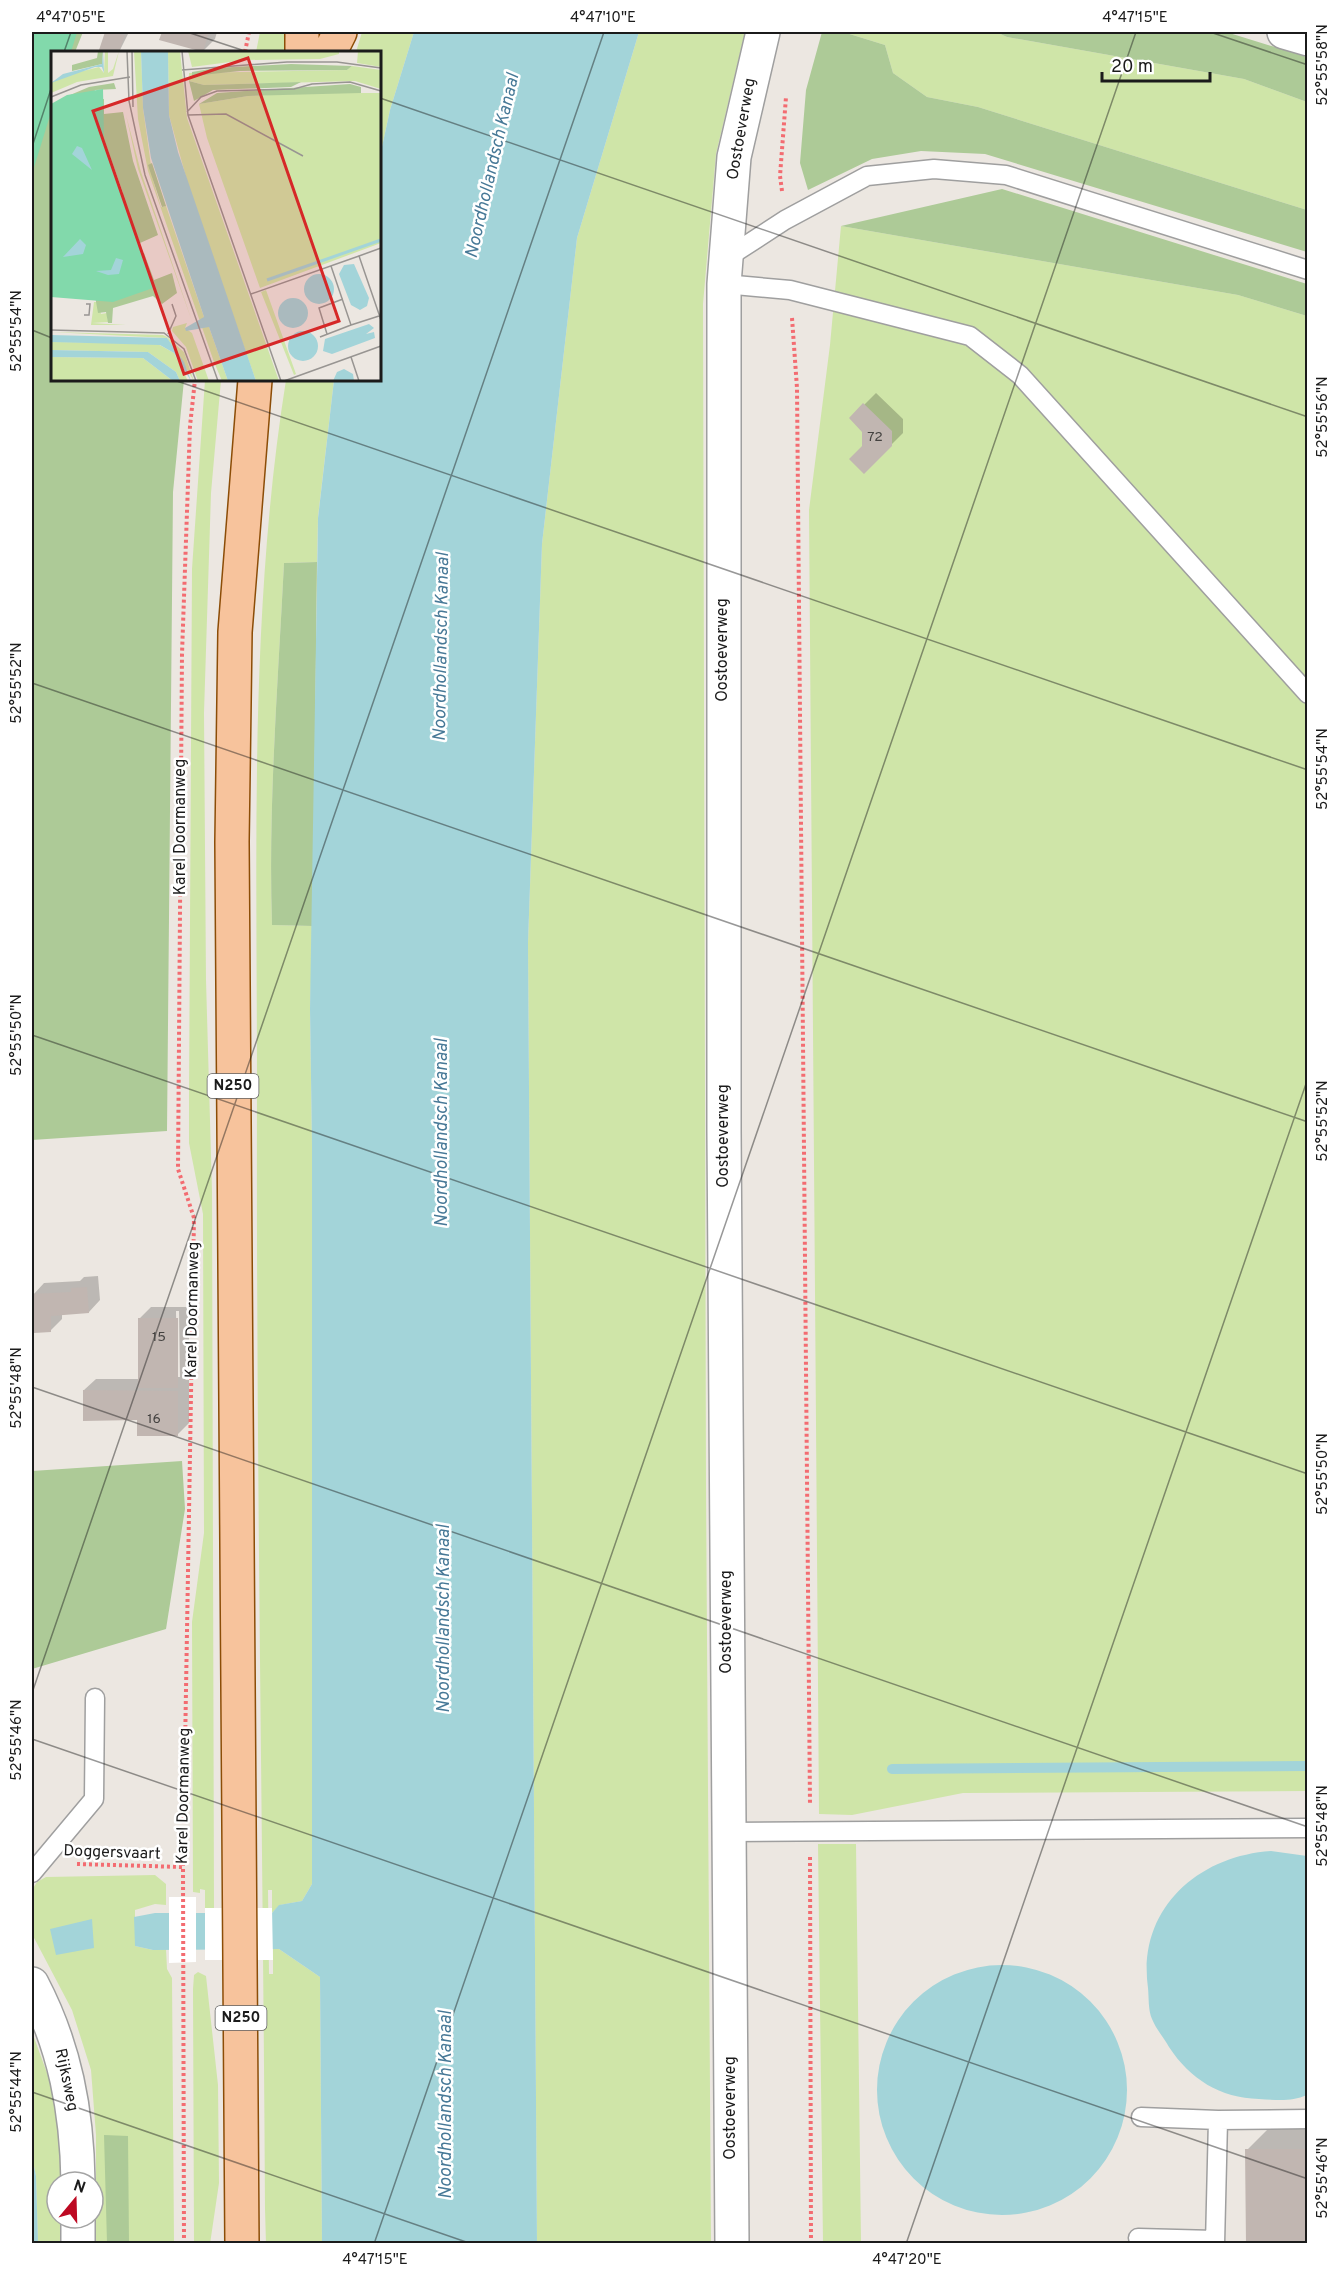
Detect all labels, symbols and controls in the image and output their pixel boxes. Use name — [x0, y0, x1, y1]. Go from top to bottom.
text: 4°47'05"E — [36, 9, 106, 28]
text: 4°47'10"E — [570, 9, 636, 28]
text: 4°47'15"E — [1102, 9, 1168, 28]
text: 52°55'58"N — [1314, 24, 1333, 106]
scale bar — [1102, 45, 1210, 83]
inset map — [51, 51, 381, 381]
text: 20 m — [1111, 56, 1153, 79]
water label: Noordhollandsch Kanaal — [461, 70, 526, 261]
street label: Oostoeverweg — [723, 76, 761, 182]
text: 52°55'54"N — [8, 290, 27, 372]
text: 52°55'56"N — [1314, 376, 1333, 458]
house number: 72 — [867, 429, 883, 446]
water label: Noordhollandsch Kanaal — [429, 551, 455, 742]
street label: Oostoeverweg — [713, 598, 733, 702]
text: 52°55'52"N — [8, 642, 27, 724]
text: 52°55'54"N — [1314, 728, 1333, 810]
street label: Karel Doormanweg — [171, 759, 191, 895]
text: 52°55'50"N — [8, 994, 27, 1076]
water label: Noordhollandsch Kanaal — [431, 1037, 454, 1227]
road number: N250 — [208, 1074, 258, 1098]
text: 52°55'52"N — [1314, 1080, 1333, 1162]
street label: Oostoeverweg — [714, 1084, 734, 1188]
street label: Karel Doormanweg — [182, 1242, 204, 1378]
house number: 15 — [152, 1329, 166, 1346]
text: 52°55'48"N — [8, 1347, 27, 1429]
house number: 16 — [147, 1411, 161, 1428]
text: 52°55'50"N — [1314, 1433, 1333, 1515]
water label: Noordhollandsch Kanaal — [433, 1523, 456, 1713]
street label: Oostoeverweg — [717, 1570, 737, 1674]
text: 52°55'46"N — [8, 1699, 27, 1781]
street label: Karel Doormanweg — [173, 1728, 195, 1864]
text: 52°55'48"N — [1314, 1785, 1333, 1867]
street label: Doggersvaart — [63, 1841, 161, 1865]
road number: N250 — [216, 2006, 266, 2030]
water label: Noordhollandsch Kanaal — [435, 2009, 458, 2199]
street label: Rijksweg — [50, 2047, 82, 2113]
text: 52°55'44"N — [8, 2051, 27, 2133]
street label: Oostoeverweg — [721, 2056, 741, 2160]
text: 52°55'46"N — [1314, 2137, 1333, 2219]
north arrow — [45, 2170, 105, 2230]
text: N — [71, 2176, 88, 2199]
text: 4°47'15"E — [342, 2251, 408, 2270]
text: 4°47'20"E — [872, 2251, 942, 2270]

